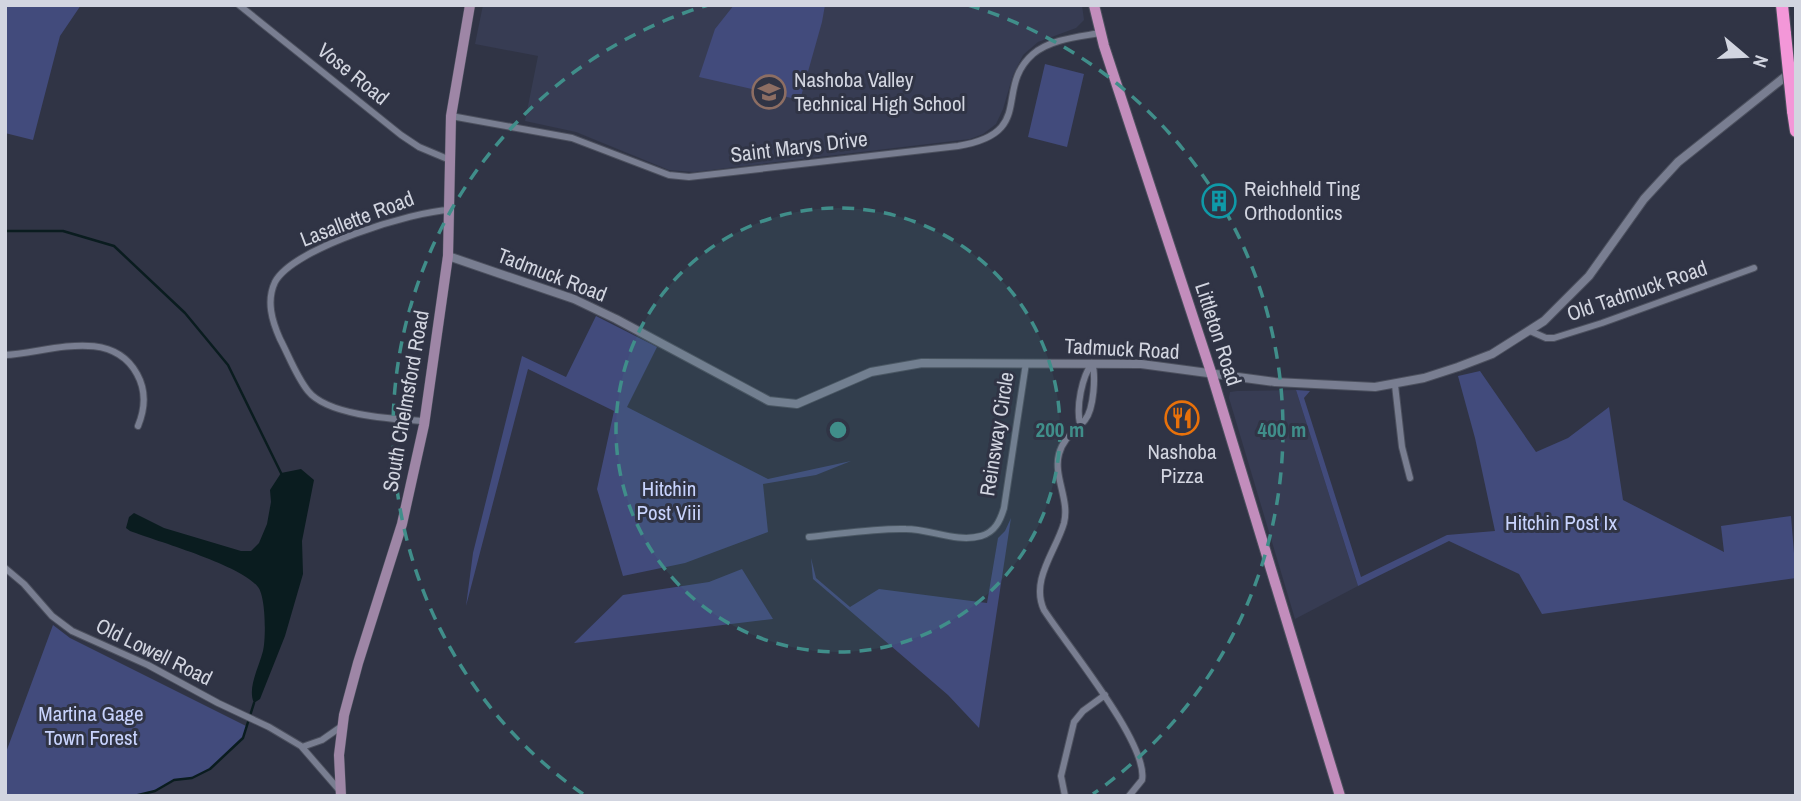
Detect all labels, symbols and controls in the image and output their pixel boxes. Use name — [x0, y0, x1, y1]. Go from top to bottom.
north arrow — [1710, 21, 1780, 91]
street label: Vose Road — [311, 36, 395, 111]
text: N — [1747, 52, 1775, 71]
place label: Nashoba Valley Technical High School — [794, 65, 965, 118]
school or university icon: Nashoba Valley Technical High School — [750, 73, 788, 111]
street label: Saint Marys Drive — [729, 124, 869, 169]
place label: Reichheld Ting Orthodontics — [1244, 174, 1361, 227]
building icon: Reichheld Ting Orthodontics — [1200, 182, 1238, 220]
street label: Lasallette Road — [296, 184, 418, 254]
street label: Tadmuck Road — [493, 240, 611, 309]
street label: Old Tadmuck Road — [1563, 253, 1711, 328]
street label: Littleton Road — [1188, 278, 1249, 389]
street label: South Chelmsford Road — [375, 308, 436, 494]
street label: Tadmuck Road — [1064, 331, 1180, 366]
street label: Reinsway Circle — [972, 370, 1021, 498]
restaurant icon: Nashoba Pizza — [1163, 399, 1201, 437]
text: 200 m — [1036, 415, 1084, 444]
text: 400 m — [1258, 415, 1306, 444]
centre of rings — [826, 418, 850, 442]
place label: Nashoba Pizza — [1148, 437, 1217, 490]
park label: Hitchin Post Viii — [637, 474, 701, 527]
park label: Hitchin Post Ix — [1505, 508, 1617, 537]
street label: Old Lowell Road — [91, 611, 217, 692]
park label: Martina Gage Town Forest — [38, 699, 144, 752]

